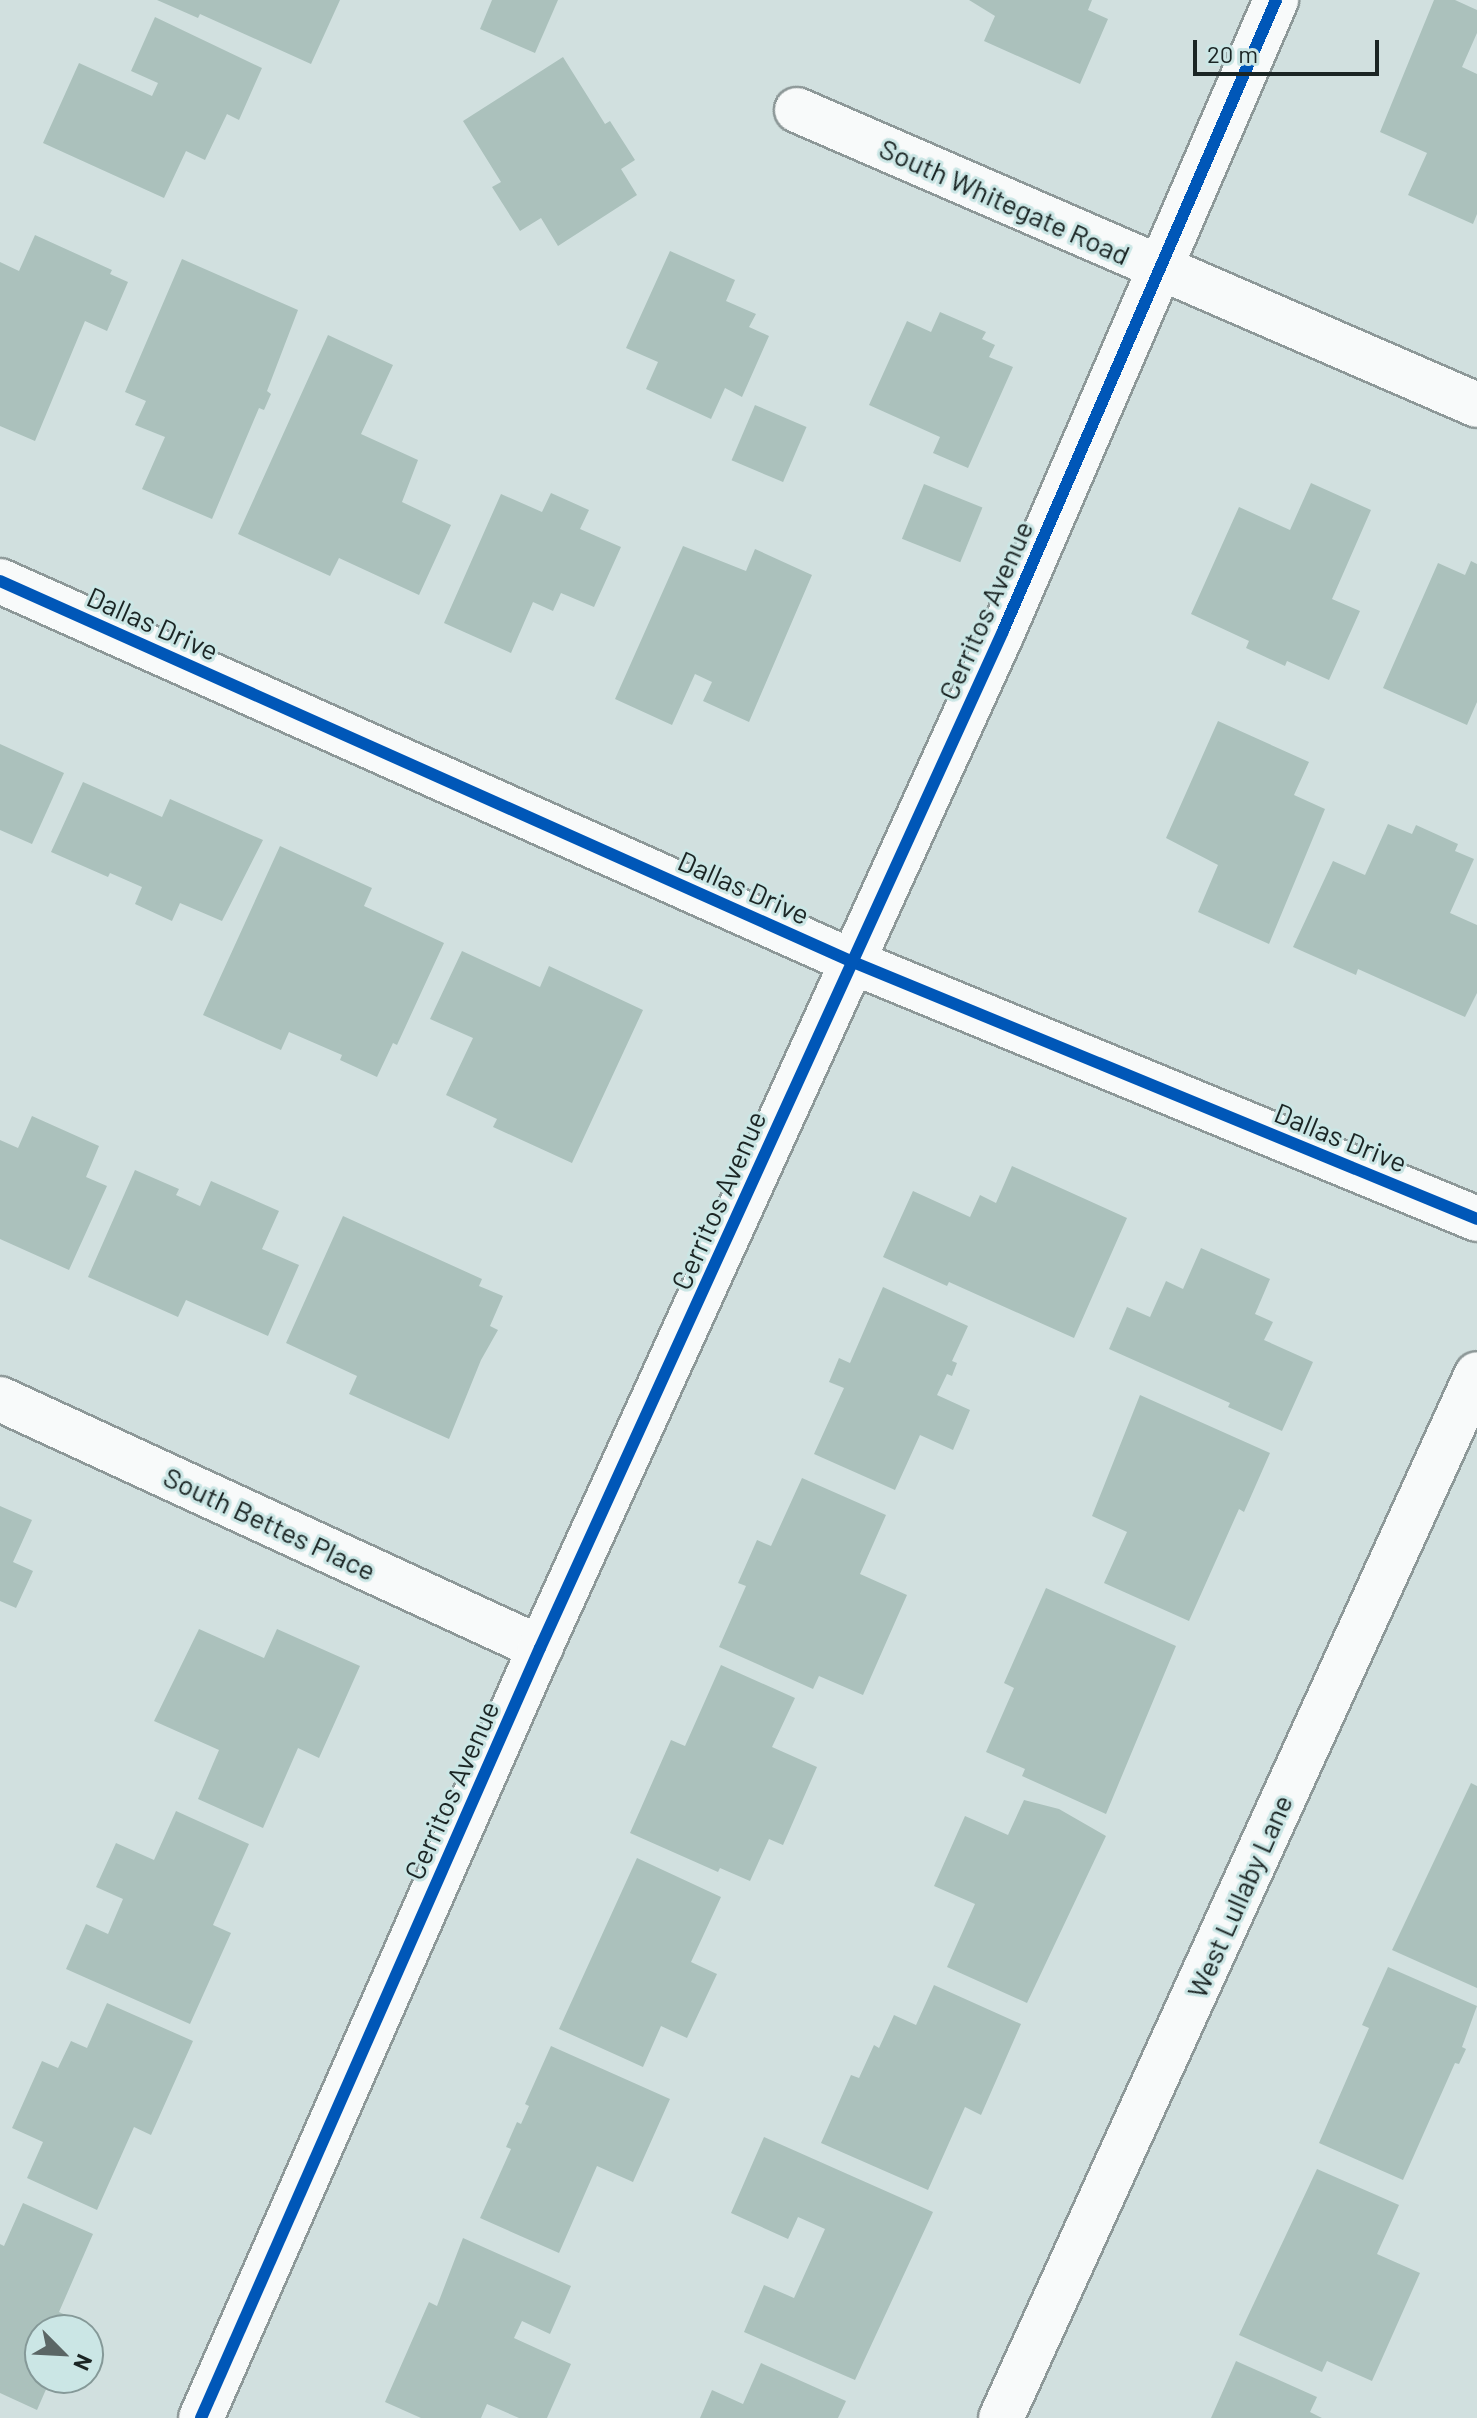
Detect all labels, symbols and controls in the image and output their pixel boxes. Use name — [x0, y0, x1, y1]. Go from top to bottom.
scale bar — [1197, 24, 1383, 74]
text: 20 m — [1207, 39, 1258, 68]
street label: South Whitegate Road — [875, 131, 1135, 271]
street label: Cerritos Avenue — [931, 515, 1039, 705]
street label: Dallas Drive — [82, 579, 224, 667]
street label: Dallas Drive — [673, 843, 815, 931]
street label: Dallas Drive — [1270, 1095, 1412, 1179]
street label: Cerritos Avenue — [664, 1105, 772, 1295]
street label: South Bettes Place — [159, 1459, 381, 1587]
street label: Cerritos Avenue — [397, 1695, 505, 1885]
street label: West Lullaby Lane — [1179, 1789, 1299, 2003]
north arrow — [24, 2314, 104, 2394]
text: N — [69, 2351, 99, 2375]

